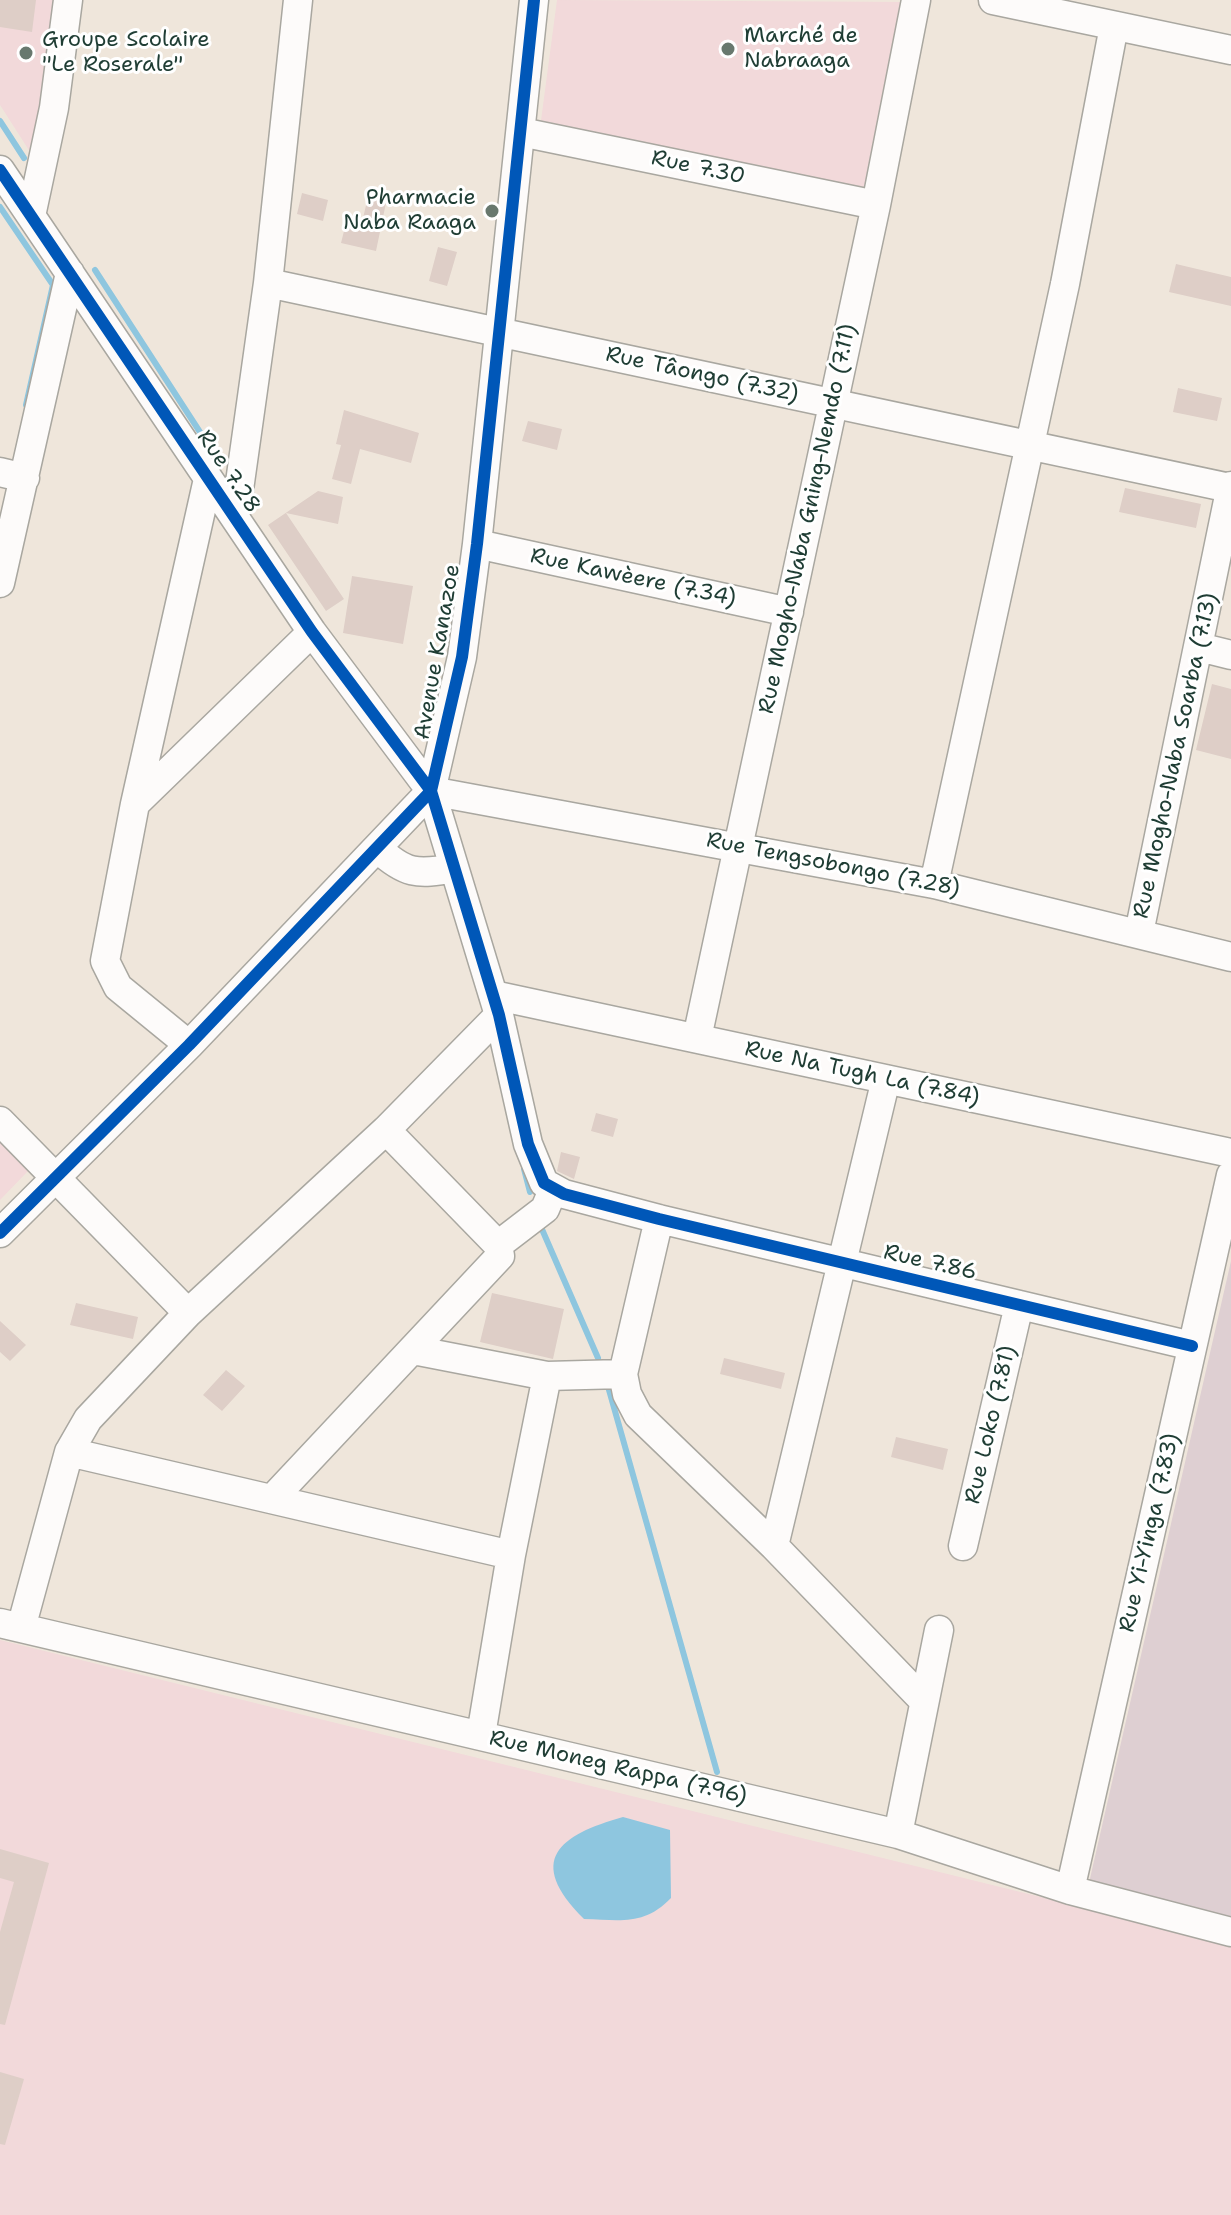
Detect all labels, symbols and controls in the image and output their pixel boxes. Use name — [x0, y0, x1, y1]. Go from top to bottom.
place label: Marché de Nabraaga — [744, 23, 858, 74]
place label: Groupe Scolaire "Le Roserale" — [42, 27, 210, 78]
marker: Marché de Nabraaga — [719, 40, 737, 58]
marker: Groupe Scolaire "Le Roserale" — [17, 44, 35, 62]
street label: Rue 7.30 — [649, 145, 747, 191]
place label: Pharmacie Naba Raaga — [343, 185, 476, 236]
marker: Pharmacie Naba Raaga — [483, 202, 501, 220]
street label: Rue Mogho-Naba Gning-Nemdo (7.11) — [754, 322, 862, 716]
street label: Rue Tâongo (7.32) — [603, 342, 801, 408]
street label: Rue 7.28 — [191, 425, 265, 519]
street label: Rue Kawèere (7.34) — [528, 543, 738, 613]
street label: Avenue Kanazoe — [410, 562, 466, 742]
street label: Rue Mogho-Naba Soarba (7.13) — [1129, 591, 1223, 921]
street label: Rue Tengsobongo (7.28) — [704, 827, 962, 903]
street label: Rue Na Tugh La (7.84) — [742, 1036, 982, 1112]
street label: Rue 7.86 — [881, 1239, 979, 1287]
street label: Rue Loko (7.81) — [960, 1343, 1022, 1507]
street label: Rue Yi-Yinga (7.83) — [1114, 1431, 1186, 1635]
street label: Rue Moneg Rappa (7.96) — [487, 1726, 749, 1810]

